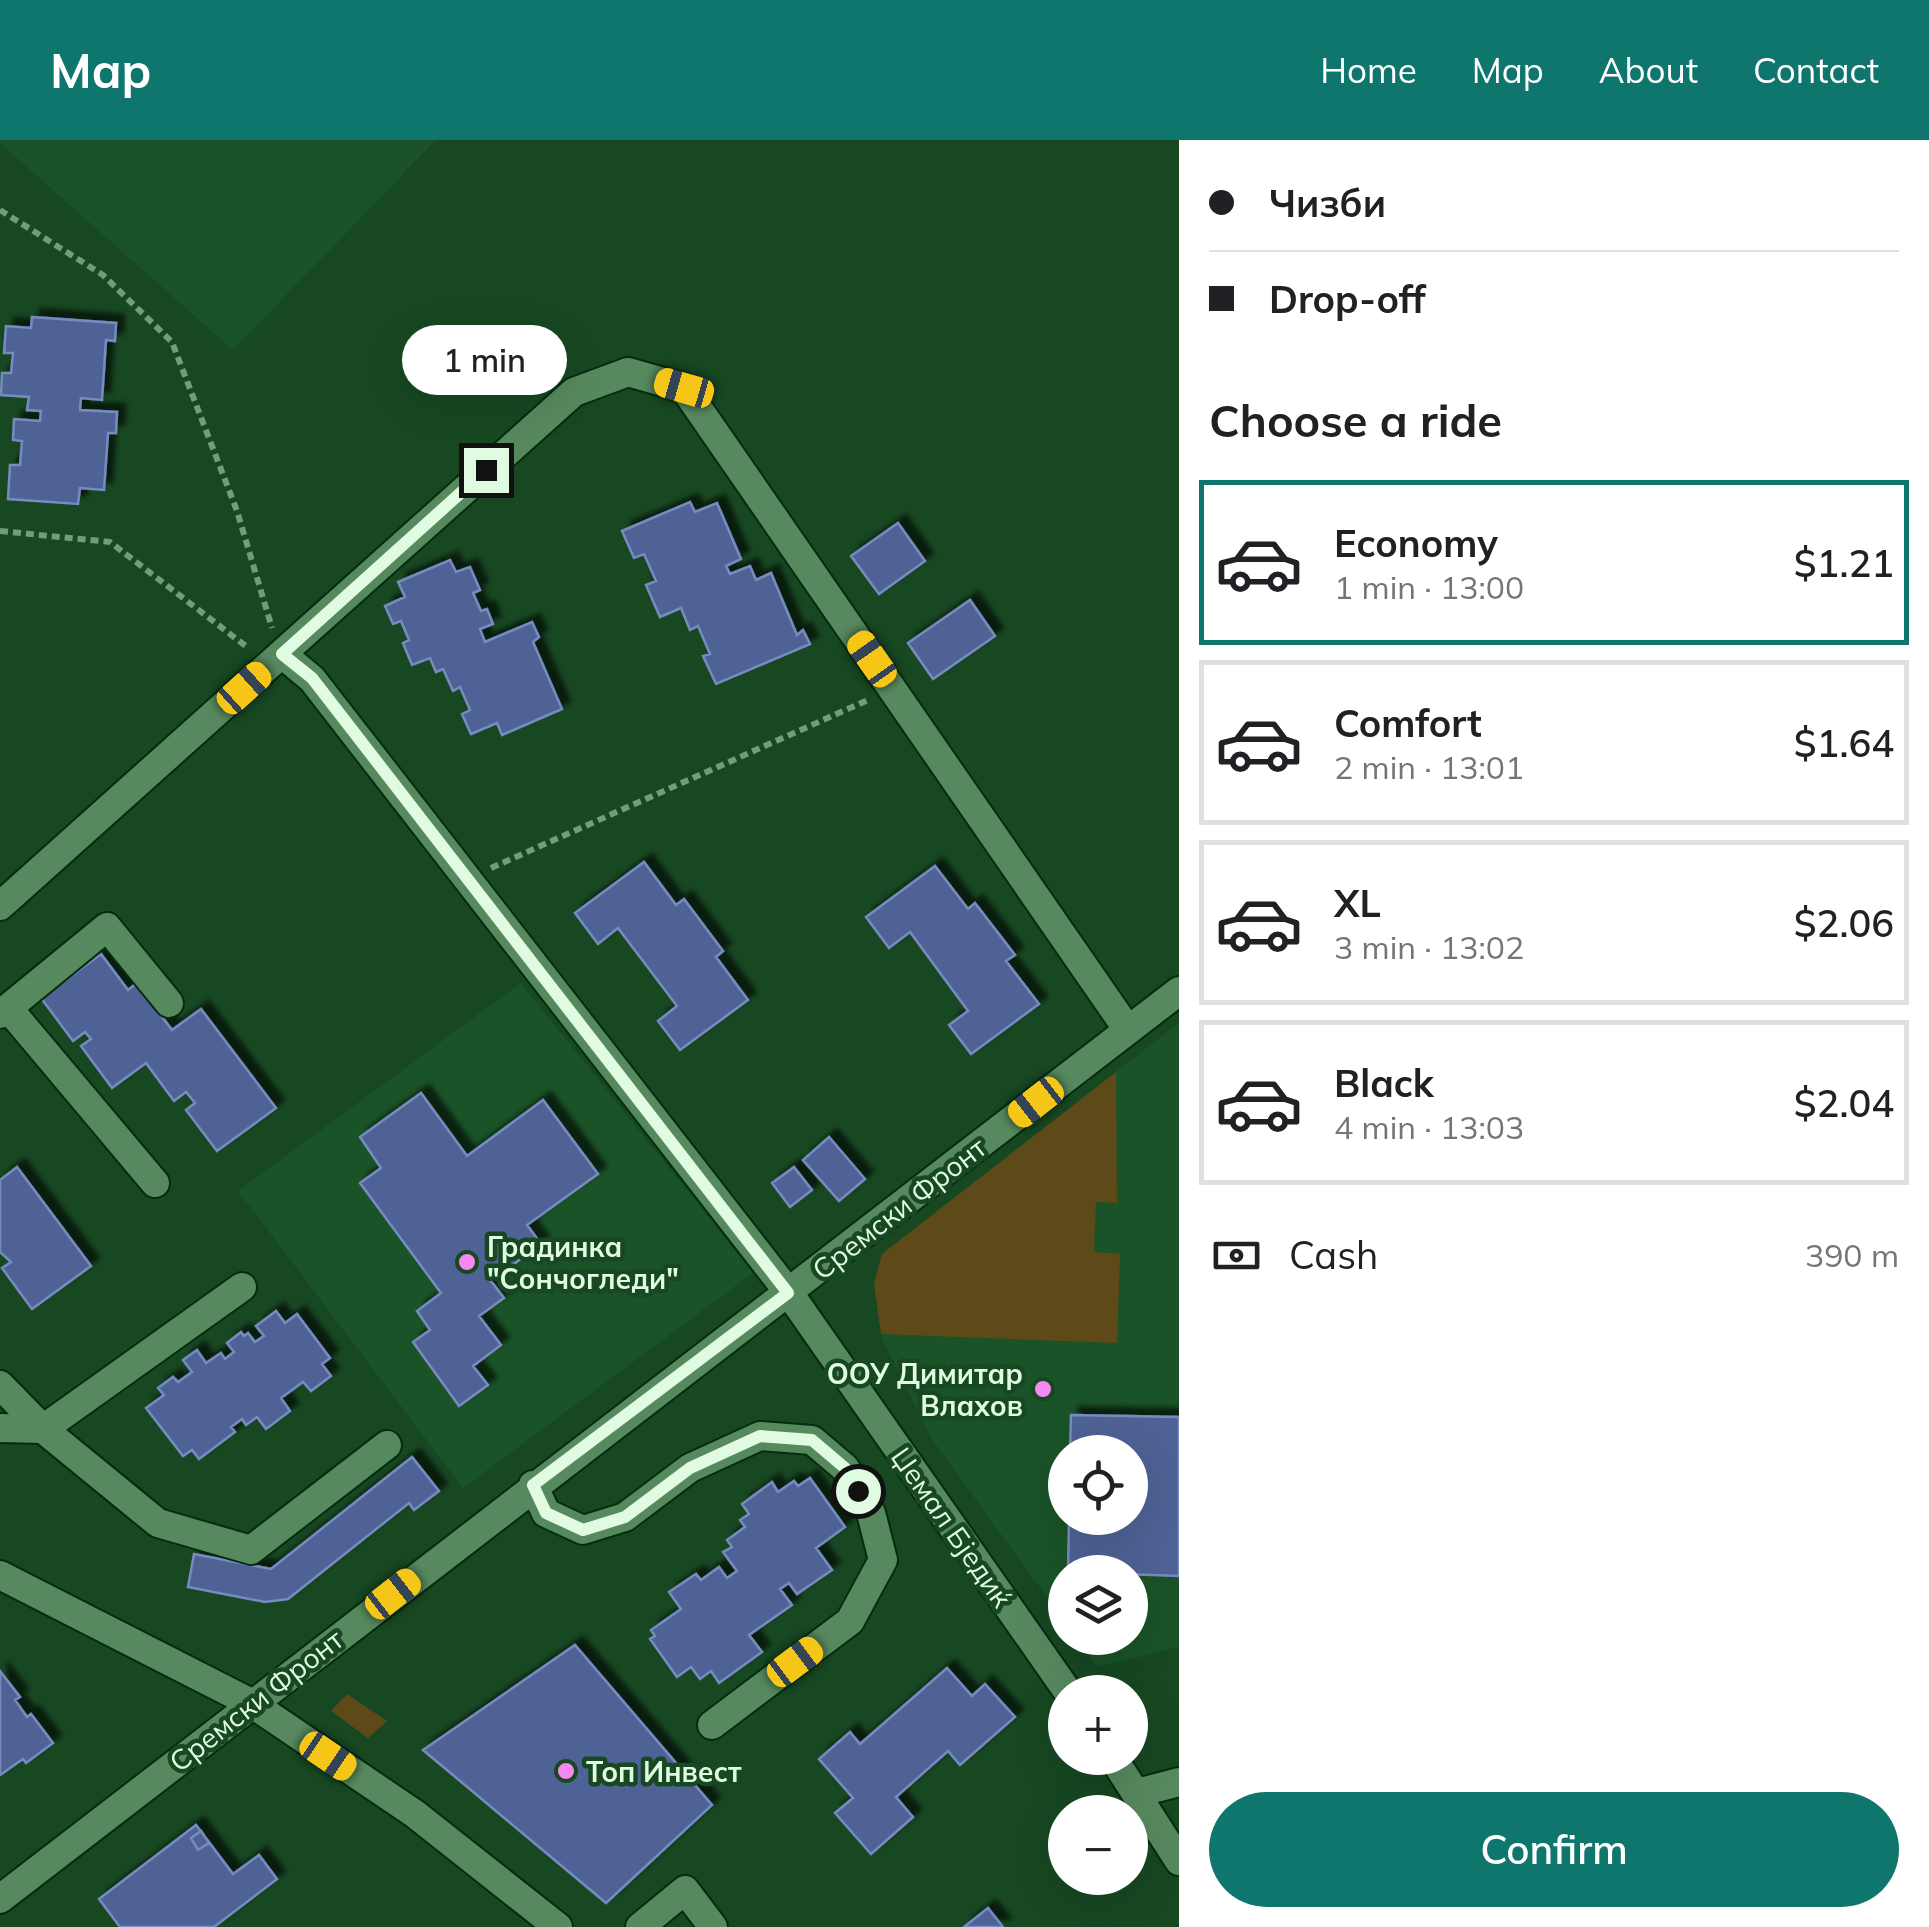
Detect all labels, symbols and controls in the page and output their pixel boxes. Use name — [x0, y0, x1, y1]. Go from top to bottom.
text: Map — [50, 40, 151, 100]
text: Home — [1320, 48, 1417, 92]
text: Map — [1472, 48, 1544, 92]
text: About — [1599, 48, 1698, 92]
text: Contact — [1753, 48, 1879, 92]
text: Чизби — [1269, 179, 1386, 227]
text: Drop-off — [1269, 275, 1426, 323]
callout: 1 min — [404, 325, 568, 395]
text: 1 min — [443, 340, 526, 380]
car — [651, 365, 717, 411]
text: Choose a ride — [1209, 392, 1502, 448]
route end — [464, 448, 509, 493]
icon: car — [1214, 518, 1304, 608]
text: Economy — [1334, 519, 1498, 567]
text: $1.21 — [1794, 539, 1894, 587]
text: 1 min · 13:00 — [1334, 567, 1524, 607]
car — [843, 626, 901, 692]
car — [212, 657, 276, 719]
icon: car — [1214, 698, 1304, 788]
text: Comfort — [1334, 699, 1482, 747]
text: $1.64 — [1794, 719, 1894, 767]
text: 2 min · 13:01 — [1334, 747, 1524, 787]
icon: car — [1214, 878, 1304, 968]
text: XL — [1334, 879, 1381, 927]
text: $2.06 — [1794, 899, 1894, 947]
text: 3 min · 13:02 — [1334, 927, 1524, 967]
icon: car — [1214, 1058, 1304, 1148]
text: Black — [1334, 1059, 1434, 1107]
car — [1003, 1072, 1069, 1132]
text: $2.04 — [1794, 1079, 1894, 1127]
text: 4 min · 13:03 — [1334, 1107, 1524, 1147]
street label: Сремски Фронт — [805, 1129, 993, 1287]
icon: cash — [1209, 1228, 1264, 1283]
place label: Градинка "Сончогледи" — [487, 1229, 679, 1296]
text: Cash — [1289, 1231, 1378, 1279]
text: 390 m — [1805, 1235, 1899, 1275]
marker: Градинка "Сончогледи" — [456, 1251, 478, 1273]
place label: ООУ Димитар Влахов — [827, 1356, 1023, 1423]
marker: ООУ Димитар Влахов — [1032, 1378, 1054, 1400]
map controls — [1048, 1435, 1148, 1895]
button: locate — [1048, 1435, 1148, 1535]
street label: Џемал Бједиќ — [884, 1440, 1020, 1614]
route start — [836, 1469, 881, 1514]
button: layers — [1048, 1555, 1148, 1655]
car — [360, 1564, 426, 1624]
street label: Сремски Фронт — [162, 1621, 350, 1779]
car — [762, 1632, 828, 1692]
button: + — [1048, 1675, 1148, 1775]
car — [295, 1727, 361, 1785]
place label: Топ Инвест — [586, 1754, 742, 1789]
marker: Топ Инвест — [555, 1760, 577, 1782]
button: Confirm — [1209, 1792, 1899, 1907]
button: − — [1048, 1795, 1148, 1895]

